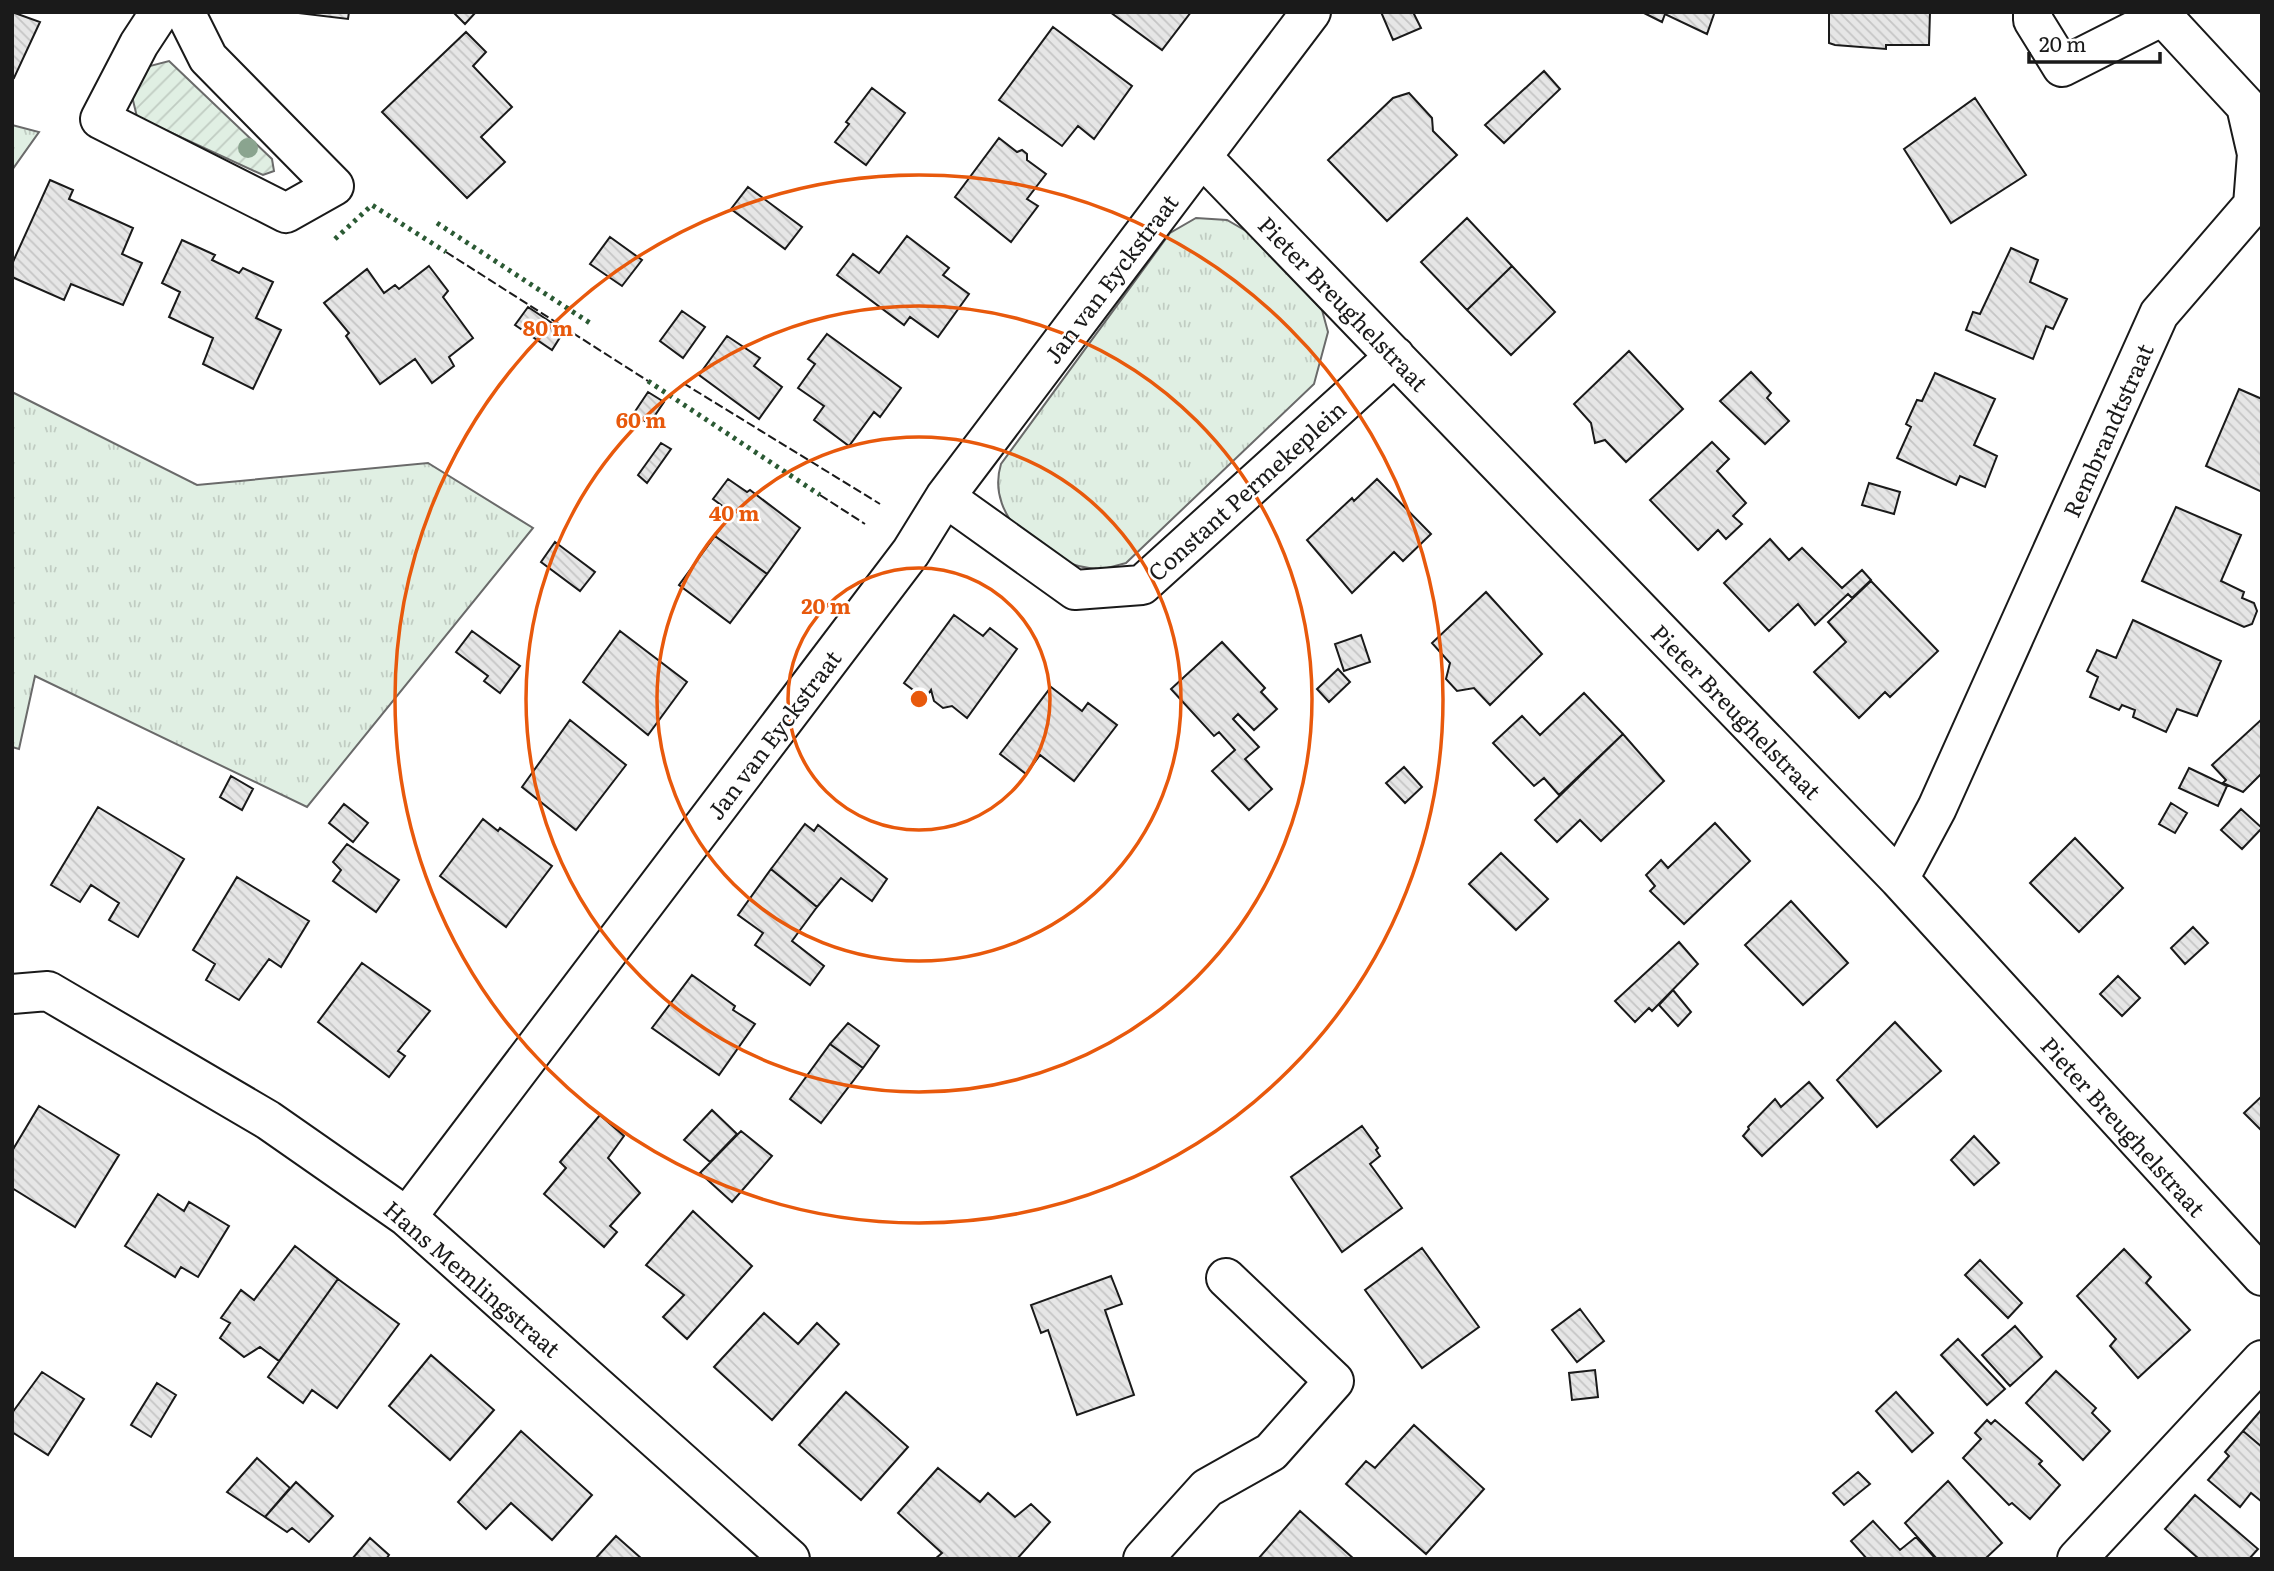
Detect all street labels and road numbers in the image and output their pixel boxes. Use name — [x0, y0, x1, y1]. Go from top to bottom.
street label: Jan van Eyckstraat — [1035, 186, 1186, 370]
street label: Pieter Breughelstraat — [1251, 208, 1437, 399]
street label: Rembrandtstraat — [2053, 337, 2161, 522]
street label: Constant Permekeplein — [1140, 392, 1352, 588]
street label: Pieter Breughelstraat — [1644, 616, 1830, 807]
street label: Jan van Eyckstraat — [698, 642, 849, 826]
street label: Pieter Breughelstraat — [2034, 1028, 2215, 1224]
street label: Hans Memlingstraat — [377, 1192, 569, 1365]

